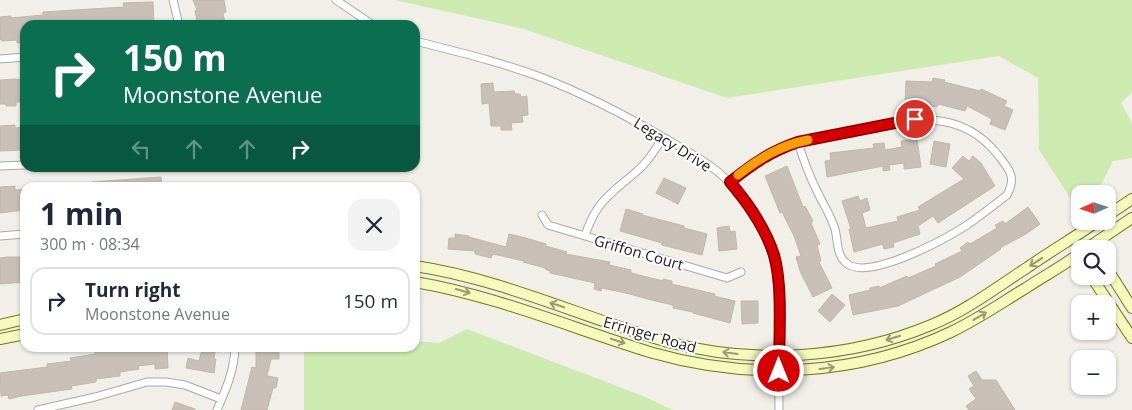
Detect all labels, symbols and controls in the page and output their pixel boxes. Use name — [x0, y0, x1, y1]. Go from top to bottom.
text: 150 m — [123, 34, 227, 81]
icon: right — [40, 40, 105, 105]
text: Moonstone Avenue — [123, 79, 322, 109]
pin — [894, 98, 936, 140]
icon: arrive — [901, 105, 929, 133]
street label: Legacy Drive — [630, 112, 716, 176]
icon: left — [127, 135, 155, 163]
icon: ahead — [180, 135, 208, 163]
icon: ahead — [233, 135, 261, 163]
icon: right — [286, 135, 314, 163]
north arrow — [1071, 185, 1116, 230]
map controls — [1071, 185, 1116, 395]
text: 1 min — [40, 193, 123, 234]
button: close — [348, 199, 400, 251]
street label: Griffon Court — [592, 230, 686, 274]
text: 300 m · 08:34 — [40, 233, 140, 255]
button: search — [1071, 240, 1116, 285]
one-way arrow — [1029, 257, 1043, 267]
text: Turn right — [85, 277, 180, 303]
icon: right — [42, 287, 70, 315]
one-way arrow — [454, 287, 470, 297]
text: 150 m — [343, 288, 398, 314]
button: + — [1071, 295, 1116, 340]
one-way arrow — [550, 300, 565, 309]
text: Moonstone Avenue — [85, 303, 230, 325]
street label: Erringer Road — [601, 311, 699, 357]
one-way arrow — [973, 311, 987, 321]
one-way arrow — [886, 334, 902, 344]
one-way arrow — [609, 336, 625, 346]
position arrow — [752, 344, 804, 396]
one-way arrow — [722, 348, 738, 358]
button: − — [1071, 350, 1116, 395]
one-way arrow — [819, 363, 835, 373]

